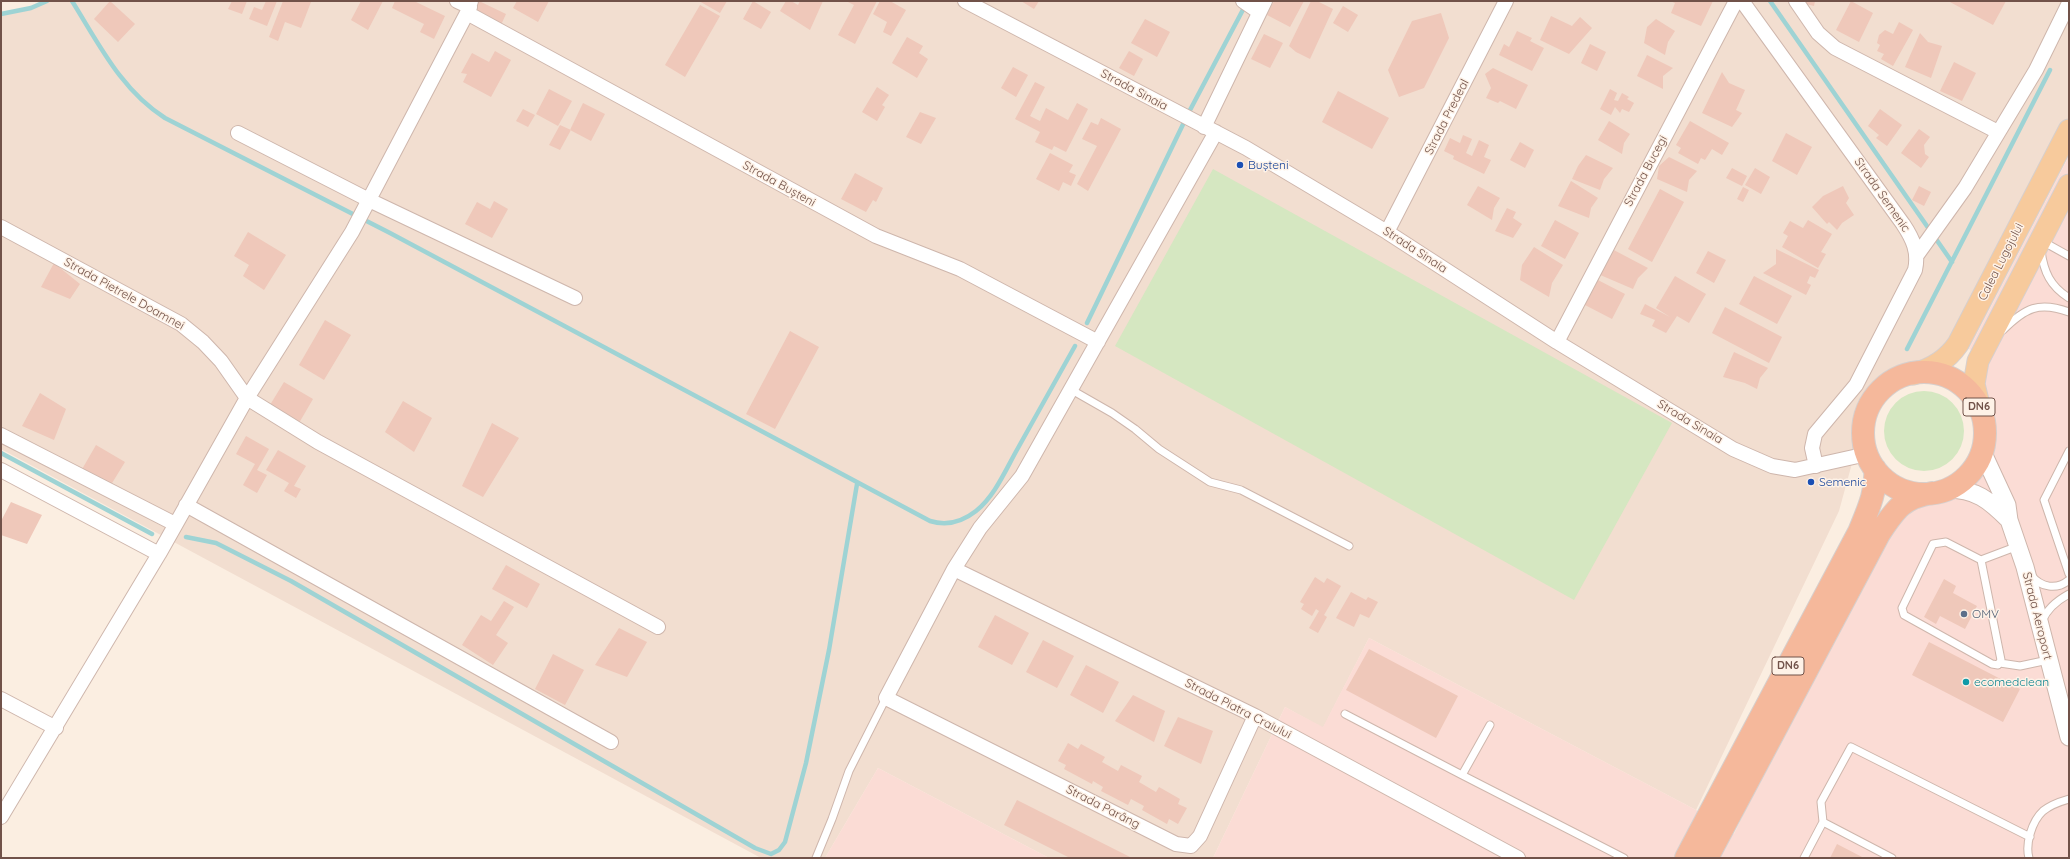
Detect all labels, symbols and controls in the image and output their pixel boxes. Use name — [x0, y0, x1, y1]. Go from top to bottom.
street label: Strada Sinaia — [1098, 66, 1170, 114]
street label: Strada Predeal — [1422, 77, 1472, 157]
street label: Strada Bucegi — [1621, 133, 1671, 209]
street label: Strada Semenic — [1851, 155, 1913, 235]
street label: Strada Bușteni — [740, 158, 818, 210]
place label: Bușteni — [1248, 158, 1289, 172]
marker: Bușteni — [1235, 160, 1245, 170]
street label: Calea Lugojului — [1975, 221, 2027, 303]
street label: Strada Sinaia — [1380, 224, 1450, 276]
street label: Strada Pietrele Doamnei — [61, 255, 187, 333]
street label: Strada Sinaia — [1655, 397, 1725, 447]
road number: DN6 — [1963, 398, 1995, 416]
place label: Semenic — [1819, 475, 1866, 489]
marker: Semenic — [1806, 477, 1816, 487]
street label: Strada Aeroport — [2019, 571, 2055, 661]
place label: OMV — [1972, 607, 1999, 621]
marker: OMV — [1959, 609, 1969, 619]
road number: DN6 — [1772, 657, 1804, 675]
place label: ecomedclean — [1974, 675, 2049, 689]
street label: Strada Piatra Craiului — [1182, 676, 1294, 742]
marker: ecomedclean — [1961, 677, 1971, 687]
street label: Strada Parâng — [1064, 782, 1142, 832]

